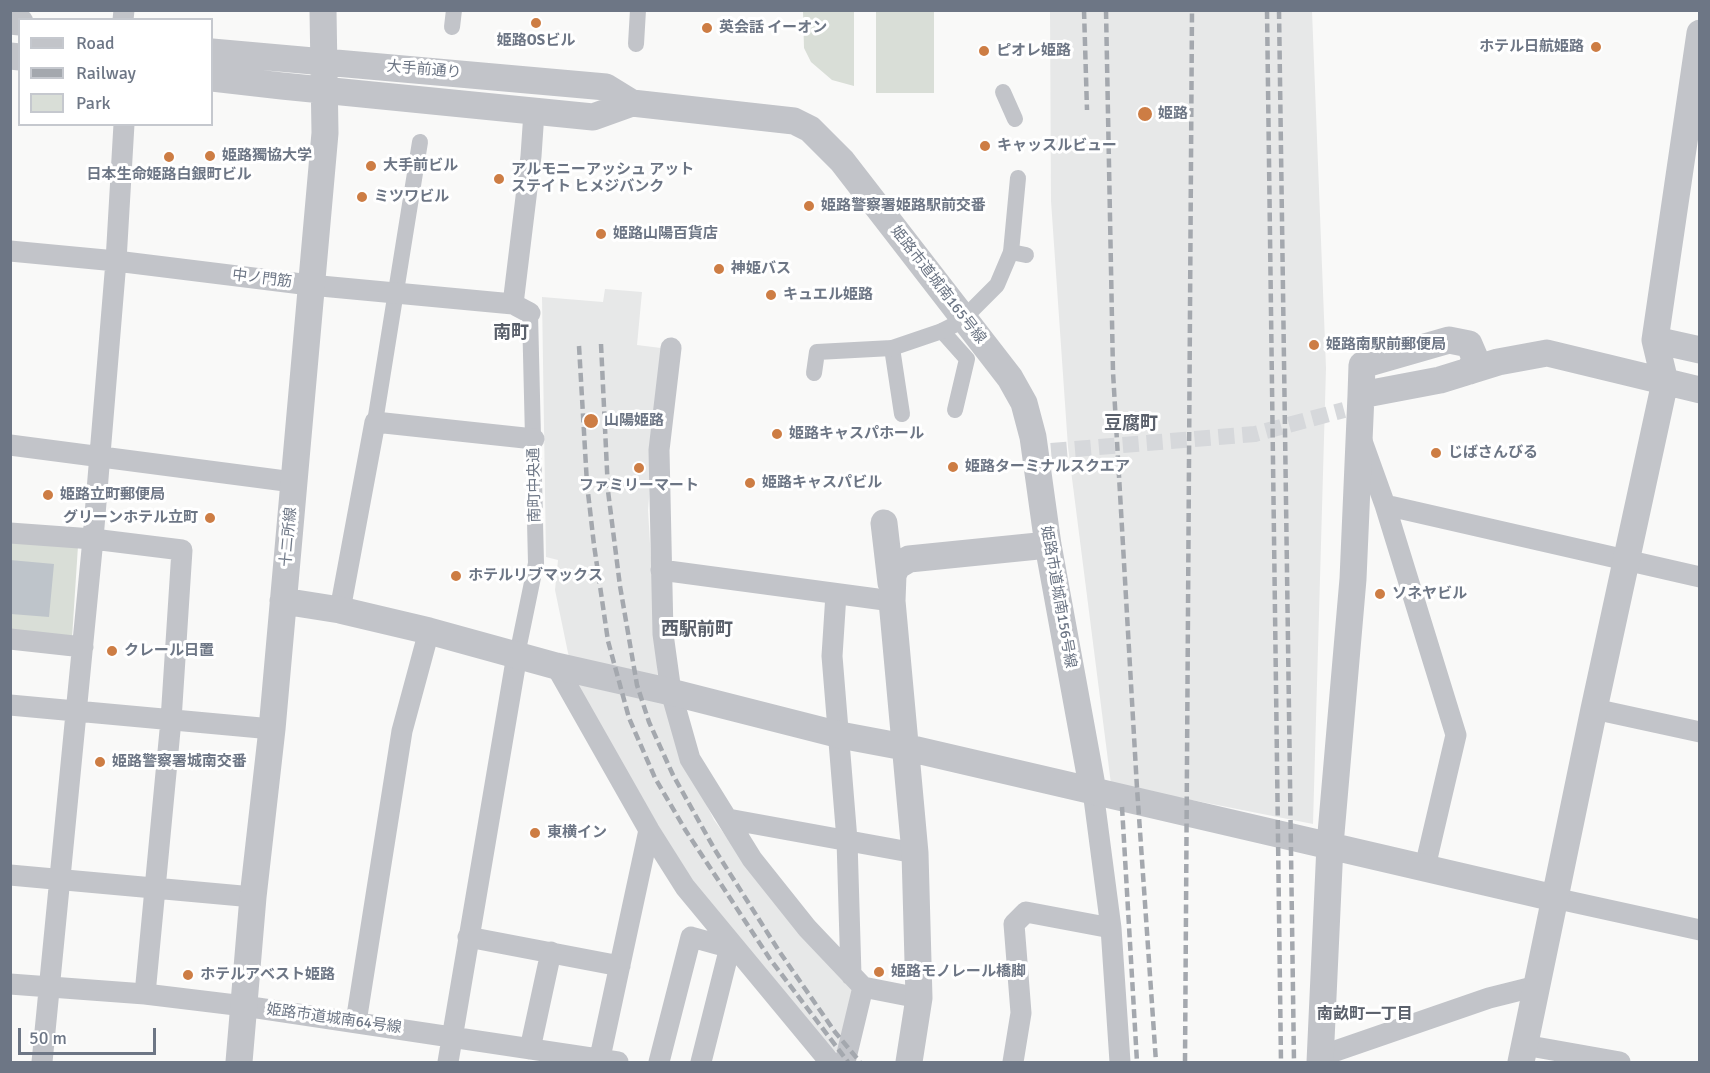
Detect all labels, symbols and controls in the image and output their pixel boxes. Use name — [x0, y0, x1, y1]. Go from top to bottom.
marker: 姫路OSビル — [529, 16, 543, 30]
legend — [18, 18, 213, 126]
place label: 英会話 イーオン — [719, 19, 827, 37]
marker: 英会話 イーオン — [700, 21, 714, 35]
text: Road — [76, 32, 115, 54]
place label: 姫路OSビル — [497, 32, 575, 50]
place label: ホテル日航姫路 — [1479, 38, 1584, 56]
marker: ホテル日航姫路 — [1589, 40, 1603, 54]
place label: ピオレ姫路 — [996, 42, 1071, 60]
marker: ピオレ姫路 — [977, 44, 991, 58]
street label: 大手前通り — [386, 58, 462, 82]
text: Railway — [76, 62, 136, 84]
text: Park — [76, 92, 111, 114]
marker: 姫路 — [1136, 105, 1154, 123]
place label: 姫路 — [1158, 105, 1188, 123]
place label: キャッスルビュー — [997, 137, 1117, 155]
marker: キャッスルビュー — [978, 139, 992, 153]
place label: 姫路獨協大学 — [222, 147, 312, 165]
marker: 姫路獨協大学 — [203, 149, 217, 163]
marker: 日本生命姫路白銀町ビル — [162, 150, 176, 164]
place label: 大手前ビル — [383, 157, 458, 175]
marker: 大手前ビル — [364, 159, 378, 173]
place label: アルモニーアッシュ アット ステイト ヒメジバンク — [511, 161, 694, 196]
place label: 日本生命姫路白銀町ビル — [87, 166, 251, 184]
marker: アルモニーアッシュ アット ステイト ヒメジバンク — [492, 172, 506, 186]
place label: ミツワビル — [374, 188, 449, 206]
marker: ミツワビル — [355, 190, 369, 204]
place label: 姫路警察署姫路駅前交番 — [821, 197, 986, 215]
marker: 姫路警察署姫路駅前交番 — [802, 199, 816, 213]
street label: 姫路市道城南165号線 — [886, 223, 990, 347]
place label: 姫路山陽百貨店 — [613, 225, 718, 243]
marker: 姫路山陽百貨店 — [594, 227, 608, 241]
place label: 神姫バス — [731, 260, 791, 278]
marker: 神姫バス — [712, 262, 726, 276]
street label: 中ノ門筋 — [231, 266, 293, 292]
place label: キュエル姫路 — [783, 286, 873, 304]
marker: キュエル姫路 — [764, 288, 778, 302]
district label: 南町 — [493, 322, 529, 344]
place label: 姫路南駅前郵便局 — [1326, 336, 1446, 354]
marker: 姫路南駅前郵便局 — [1307, 338, 1321, 352]
marker: 山陽姫路 — [582, 412, 600, 430]
place label: 山陽姫路 — [604, 412, 664, 430]
district label: 豆腐町 — [1104, 413, 1158, 435]
place label: 姫路キャスパホール — [789, 425, 924, 443]
marker: 姫路キャスパホール — [770, 427, 784, 441]
place label: じばさんびる — [1448, 444, 1538, 462]
marker: じばさんびる — [1429, 446, 1443, 460]
street label: 南町中央通 — [525, 447, 545, 523]
place label: 姫路ターミナルスクエア — [965, 458, 1130, 476]
marker: 姫路ターミナルスクエア — [946, 460, 960, 474]
marker: ファミリーマート — [632, 461, 646, 475]
place label: 姫路キャスパビル — [762, 474, 882, 492]
marker: 姫路キャスパビル — [743, 476, 757, 490]
place label: ファミリーマート — [579, 477, 699, 495]
place label: 姫路立町郵便局 — [60, 486, 165, 504]
marker: 姫路立町郵便局 — [41, 488, 55, 502]
street label: 十二所線 — [277, 506, 301, 568]
place label: グリーンホテル立町 — [63, 509, 198, 527]
marker: グリーンホテル立町 — [203, 511, 217, 525]
street label: 姫路市道城南156号線 — [1037, 524, 1079, 670]
place label: ホテルリブマックス — [468, 567, 603, 585]
marker: ホテルリブマックス — [449, 569, 463, 583]
place label: ソネヤビル — [1392, 585, 1467, 603]
marker: ソネヤビル — [1373, 587, 1387, 601]
district label: 西駅前町 — [661, 619, 733, 641]
place label: クレール日置 — [124, 642, 214, 660]
marker: クレール日置 — [105, 644, 119, 658]
place label: 姫路警察署城南交番 — [112, 753, 247, 771]
marker: 姫路警察署城南交番 — [93, 755, 107, 769]
place label: 東横イン — [547, 824, 607, 842]
marker: 東横イン — [528, 826, 542, 840]
place label: 姫路モノレール橋脚 — [891, 963, 1026, 981]
marker: 姫路モノレール橋脚 — [872, 965, 886, 979]
place label: ホテルアベスト姫路 — [200, 966, 335, 984]
marker: ホテルアベスト姫路 — [181, 968, 195, 982]
street label: 姫路市道城南64号線 — [265, 1001, 403, 1037]
district label: 南畝町一丁目 — [1317, 1005, 1413, 1025]
scale bar — [21, 1016, 159, 1054]
text: 50 m — [29, 1027, 67, 1049]

